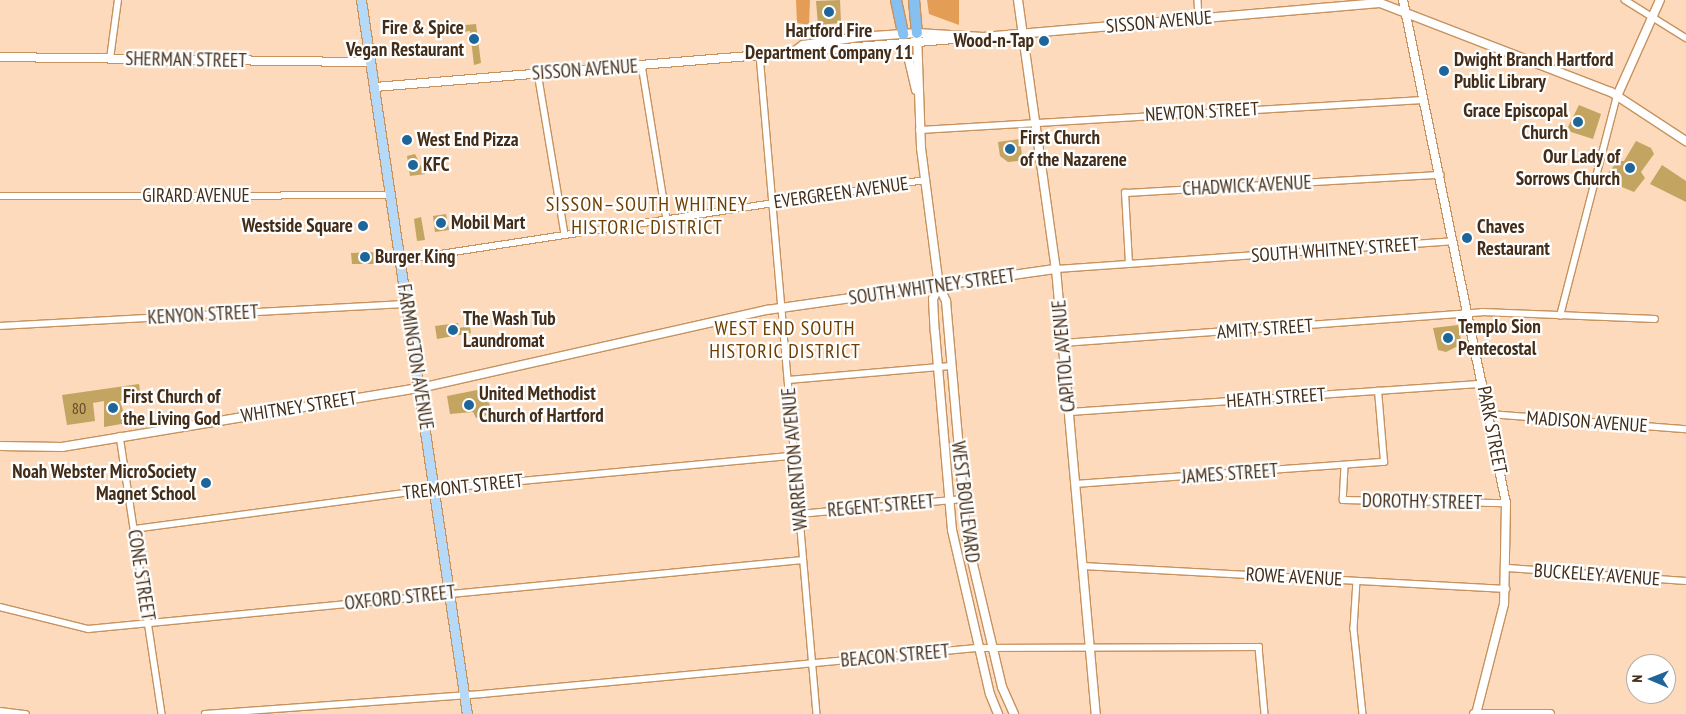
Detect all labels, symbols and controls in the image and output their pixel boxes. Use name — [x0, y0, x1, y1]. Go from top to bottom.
marker: Hartford Fire Department Company 11 — [823, 6, 835, 18]
street label: SISSON AVENUE — [1105, 6, 1213, 38]
place label: Fire & Spice Vegan Restaurant — [346, 17, 464, 61]
place label: Hartford Fire Department Company 11 — [745, 20, 913, 64]
place label: Wood-n-Tap — [954, 30, 1034, 52]
marker: Fire & Spice Vegan Restaurant — [468, 33, 480, 45]
marker: Wood-n-Tap — [1038, 35, 1050, 47]
street label: SHERMAN STREET — [125, 48, 247, 72]
place label: Dwight Branch Hartford Public Library — [1454, 49, 1614, 93]
street label: SISSON AVENUE — [531, 55, 639, 85]
marker: Dwight Branch Hartford Public Library — [1438, 65, 1450, 77]
street label: NEWTON STREET — [1144, 98, 1260, 126]
place label: Grace Episcopal Church — [1463, 100, 1568, 144]
marker: Grace Episcopal Church — [1572, 116, 1584, 128]
place label: First Church of the Nazarene — [1020, 127, 1127, 171]
place label: West End Pizza — [417, 129, 519, 151]
marker: West End Pizza — [401, 134, 413, 146]
marker: First Church of the Nazarene — [1004, 143, 1016, 155]
place label: Our Lady of Sorrows Church — [1515, 146, 1620, 190]
place label: KFC — [423, 154, 450, 176]
marker: KFC — [407, 159, 419, 171]
marker: Our Lady of Sorrows Church — [1624, 162, 1636, 174]
street label: CHADWICK AVENUE — [1181, 171, 1313, 201]
street label: EVERGREEN AVENUE — [772, 172, 910, 214]
street label: GIRARD AVENUE — [142, 185, 250, 207]
district label: SISSON–SOUTH WHITNEY HISTORIC DISTRICT — [543, 193, 751, 240]
place label: Mobil Mart — [451, 212, 525, 234]
place label: Westside Square — [242, 215, 353, 237]
place label: Chaves Restaurant — [1477, 216, 1550, 260]
marker: Mobil Mart — [435, 217, 447, 229]
marker: Westside Square — [357, 220, 369, 232]
marker: Chaves Restaurant — [1461, 232, 1473, 244]
street label: SOUTH WHITNEY STREET — [1250, 233, 1420, 267]
place label: Burger King — [375, 246, 455, 268]
marker: Burger King — [359, 251, 371, 263]
street label: SOUTH WHITNEY STREET — [847, 264, 1017, 310]
street label: FARMINGTON AVENUE — [392, 282, 438, 432]
street label: CAPITOL AVENUE — [1048, 298, 1080, 414]
street label: KENYON STREET — [147, 301, 259, 329]
place label: The Wash Tub Laundromat — [463, 308, 557, 352]
street label: AMITY STREET — [1216, 314, 1314, 344]
district label: WEST END SOUTH HISTORIC DISTRICT — [707, 316, 863, 363]
place label: Templo Sion Pentecostal — [1458, 316, 1541, 360]
marker: The Wash Tub Laundromat — [447, 324, 459, 336]
marker: Templo Sion Pentecostal — [1442, 332, 1454, 344]
place label: United Methodist Church of Hartford — [479, 383, 604, 427]
street label: HEATH STREET — [1226, 383, 1326, 413]
street label: PARK STREET — [1472, 384, 1512, 476]
place label: First Church of the Living God — [123, 386, 221, 430]
street label: WARRENTON AVENUE — [777, 386, 813, 532]
street label: WHITNEY STREET — [239, 387, 359, 427]
house number: 80 — [72, 398, 86, 418]
marker: United Methodist Church of Hartford — [463, 399, 475, 411]
marker: First Church of the Living God — [107, 402, 119, 414]
street label: MADISON AVENUE — [1525, 406, 1649, 438]
street label: WEST BOULEVARD — [946, 440, 984, 564]
street label: JAMES STREET — [1181, 459, 1279, 489]
place label: Noah Webster MicroSociety Magnet School — [12, 461, 196, 505]
street label: TREMONT STREET — [401, 469, 525, 505]
marker: Noah Webster MicroSociety Magnet School — [200, 477, 212, 489]
street label: REGENT STREET — [826, 490, 936, 522]
street label: DOROTHY STREET — [1362, 490, 1482, 514]
street label: CONE STREET — [123, 528, 159, 622]
street label: BUCKELEY AVENUE — [1533, 559, 1661, 591]
street label: ROWE AVENUE — [1245, 563, 1343, 591]
street label: OXFORD STREET — [343, 581, 457, 615]
street label: BEACON STREET — [840, 640, 950, 672]
north arrow — [1626, 654, 1676, 704]
text: N — [1628, 675, 1646, 683]

